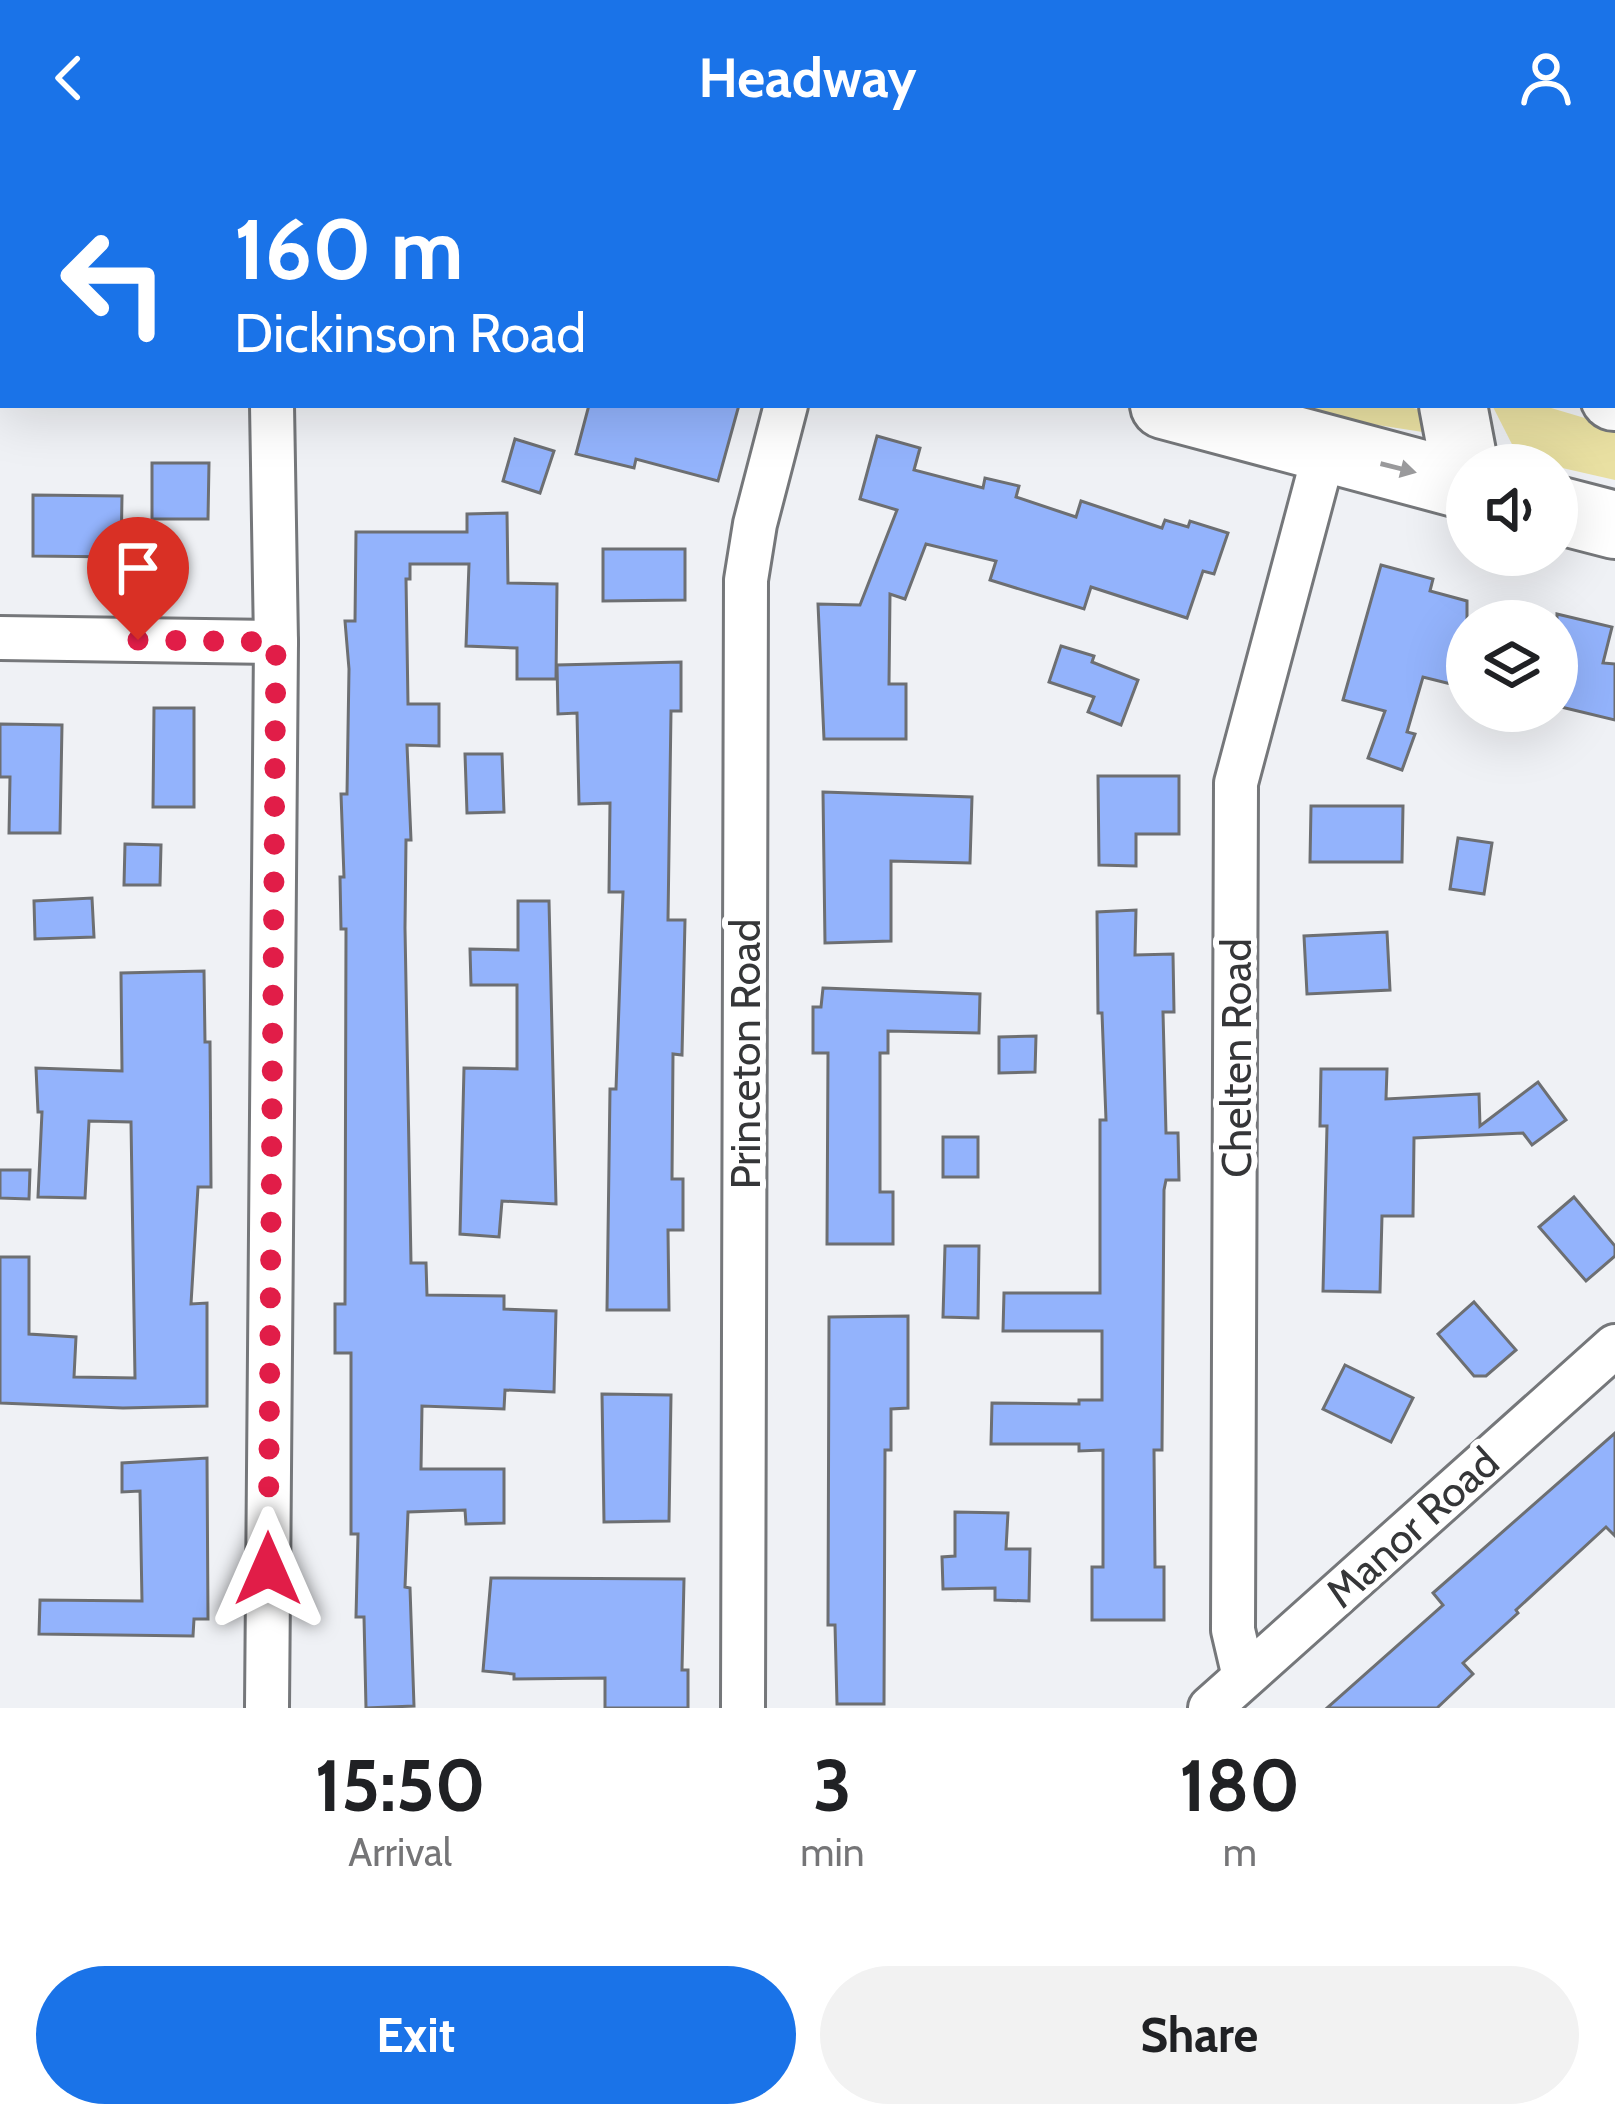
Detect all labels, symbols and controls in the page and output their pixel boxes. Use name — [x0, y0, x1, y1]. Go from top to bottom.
icon: back — [36, 45, 102, 111]
text: Headway — [699, 45, 916, 111]
icon: person — [1513, 45, 1579, 111]
text: 160 m — [234, 198, 463, 300]
icon: left — [36, 204, 192, 360]
text: Dickinson Road — [234, 300, 586, 366]
map controls — [1446, 444, 1578, 732]
button: sound — [1446, 444, 1578, 576]
one-way arrow — [1380, 459, 1417, 478]
pin — [87, 517, 189, 640]
icon: arrive — [105, 535, 171, 601]
button: layers — [1446, 600, 1578, 732]
street label: Princeton Road — [719, 919, 771, 1189]
street label: Chelten Road — [1210, 938, 1262, 1178]
street label: Manor Road — [1315, 1436, 1509, 1618]
position arrow — [205, 1506, 331, 1632]
text: 15:50 — [315, 1742, 485, 1829]
text: 3 — [813, 1742, 852, 1829]
text: 180 — [1179, 1742, 1300, 1829]
text: Arrival — [348, 1828, 452, 1876]
text: min — [800, 1828, 865, 1876]
text: m — [1223, 1828, 1257, 1876]
button: Exit — [36, 1966, 796, 2104]
button: Share — [820, 1966, 1579, 2104]

